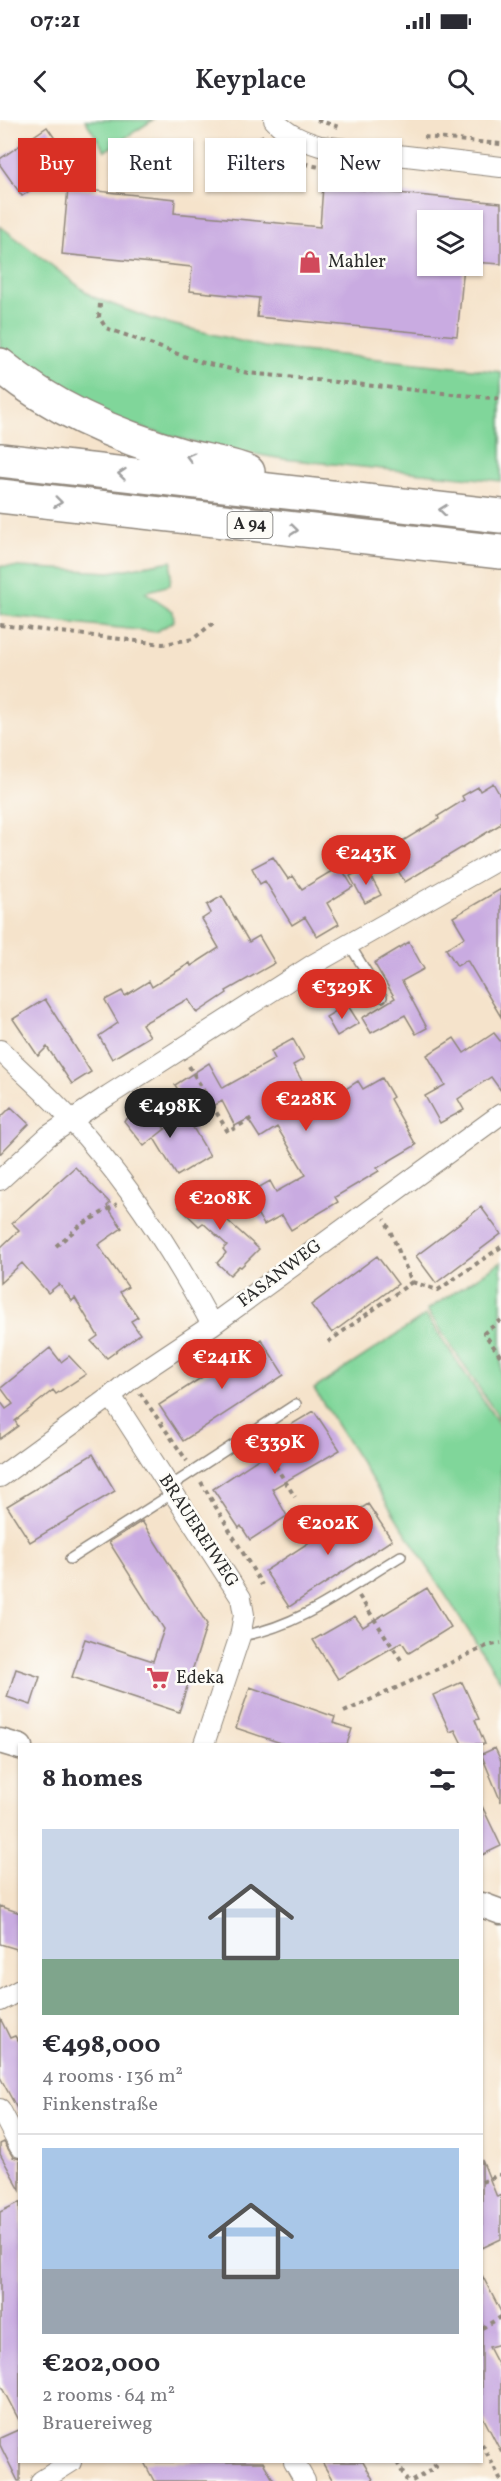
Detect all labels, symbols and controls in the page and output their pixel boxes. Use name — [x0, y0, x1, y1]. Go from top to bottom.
text: 07:21 — [30, 6, 81, 37]
text: Keyplace — [195, 62, 306, 100]
icon: back — [24, 65, 57, 98]
icon: search — [444, 65, 477, 98]
chip: Buy — [18, 138, 96, 192]
chip: Rent — [108, 138, 193, 192]
chip: Filters — [205, 138, 306, 192]
chip: New — [318, 138, 402, 192]
map controls — [417, 210, 483, 276]
button: layers — [417, 210, 483, 276]
shop icon: Mahler — [297, 249, 323, 275]
place label: Mahler — [328, 250, 386, 275]
one-way arrow — [186, 451, 196, 464]
one-way arrow — [118, 468, 127, 481]
one-way arrow — [54, 496, 63, 508]
one-way arrow — [438, 504, 447, 517]
road number: A 94 — [228, 512, 272, 538]
one-way arrow — [289, 523, 298, 536]
pin: €243K — [324, 835, 408, 886]
text: €243K — [336, 840, 396, 868]
pin: €329K — [300, 969, 384, 1020]
text: €329K — [312, 974, 372, 1002]
pin: €228K — [264, 1081, 348, 1132]
text: €228K — [276, 1086, 336, 1114]
pin: €498K — [128, 1088, 212, 1139]
text: €498K — [139, 1093, 201, 1121]
pin: €208K — [178, 1180, 262, 1231]
text: €208K — [189, 1185, 251, 1213]
street label: FASANWEG — [233, 1234, 327, 1314]
pin: €241K — [180, 1339, 264, 1390]
text: €241K — [192, 1344, 252, 1372]
pin: €339K — [233, 1424, 317, 1475]
text: €339K — [245, 1429, 305, 1457]
street label: BRAUEREIWEG — [152, 1470, 244, 1592]
pin: €202K — [286, 1505, 370, 1556]
text: €202K — [297, 1510, 359, 1538]
supermarket icon: Edeka — [145, 1665, 171, 1691]
place label: Edeka — [176, 1666, 224, 1691]
text: 8 homes — [42, 1761, 143, 1797]
icon: filters — [426, 1763, 459, 1796]
icon: home — [197, 1868, 305, 1976]
text: €498,000 — [42, 2027, 160, 2063]
text: 4 rooms · 136 m² — [42, 2063, 183, 2091]
text: Finkenstraße — [42, 2091, 158, 2119]
icon: home — [197, 2187, 305, 2295]
text: €202,000 — [42, 2346, 160, 2382]
text: 2 rooms · 64 m² — [42, 2382, 175, 2410]
text: Brauereiweg — [42, 2410, 152, 2438]

